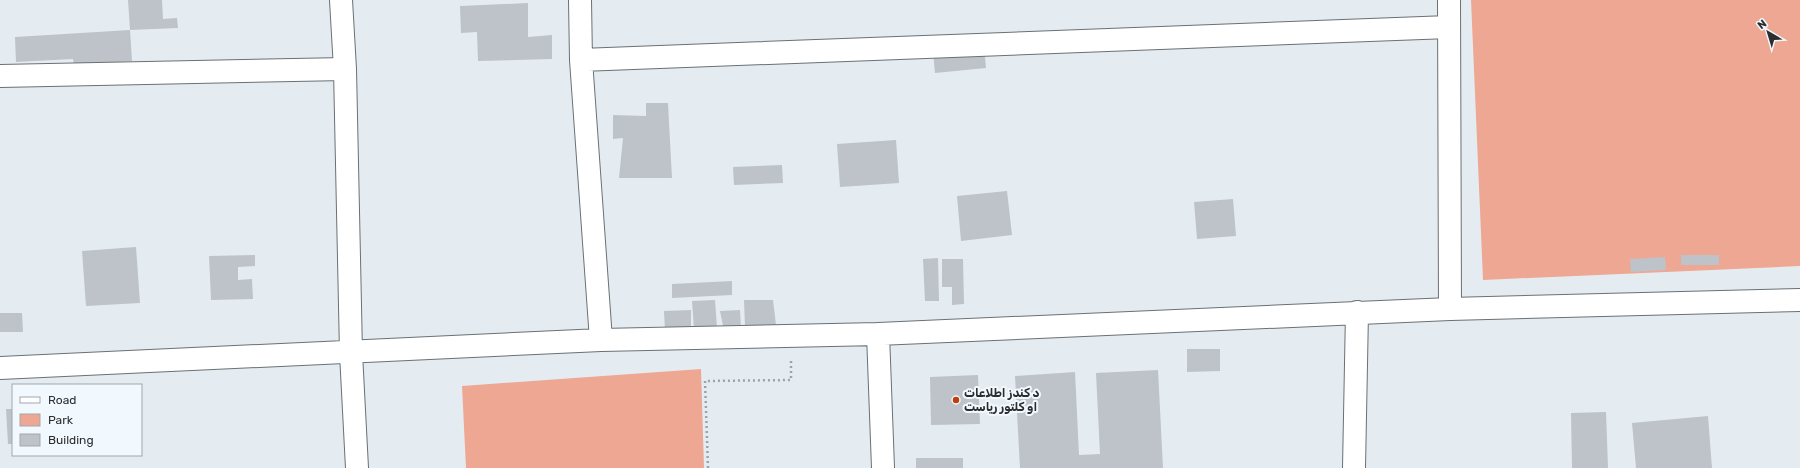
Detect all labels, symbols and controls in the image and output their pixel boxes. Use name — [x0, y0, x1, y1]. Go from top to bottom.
north arrow — [1748, 12, 1788, 52]
text: N — [1755, 17, 1769, 32]
legend — [12, 384, 142, 456]
place label: د کندز اطلاعات او کلتور ریاست — [964, 386, 1040, 414]
text: Road — [48, 393, 76, 407]
marker: د کندز اطلاعات او کلتور ریاست — [951, 395, 961, 405]
text: Park — [48, 413, 74, 427]
text: Building — [48, 433, 94, 447]

